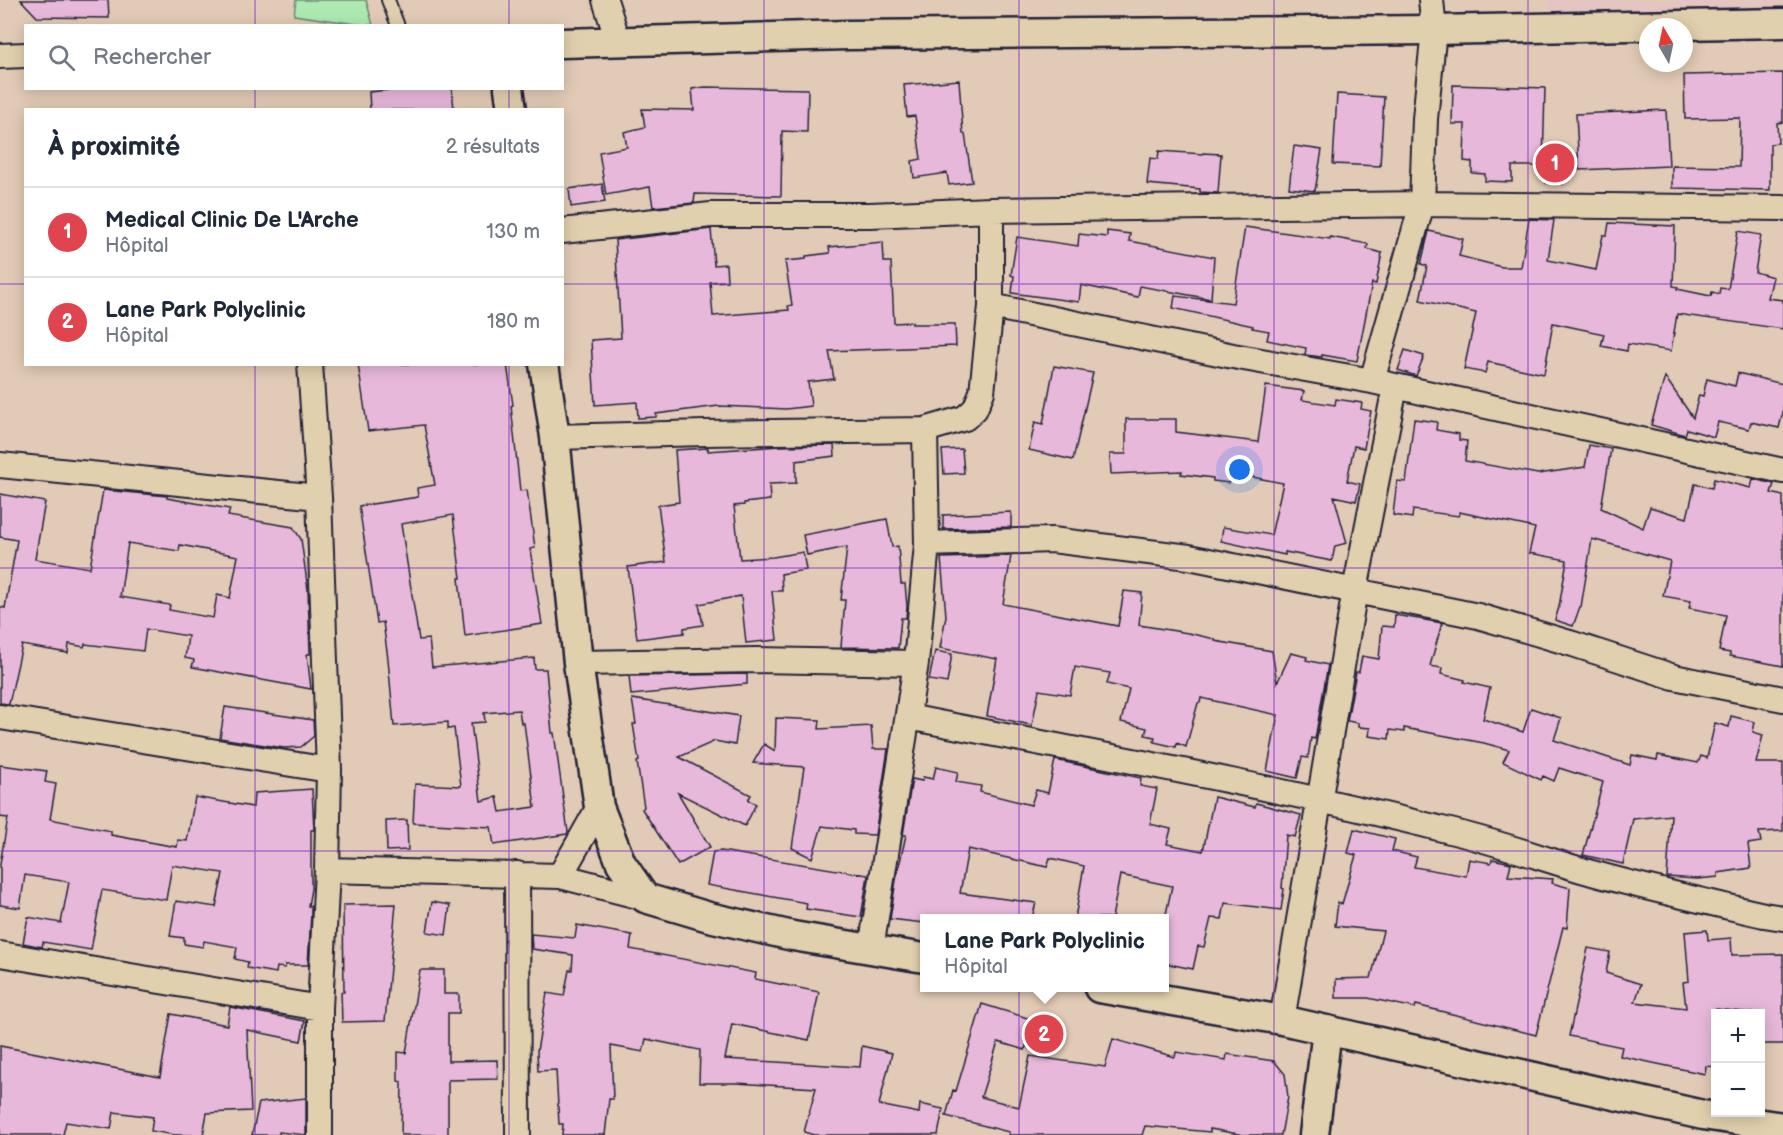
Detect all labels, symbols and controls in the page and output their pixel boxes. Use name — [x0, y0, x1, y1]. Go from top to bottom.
north arrow — [1639, 18, 1693, 72]
search box — [24, 24, 564, 90]
icon: search — [45, 41, 78, 74]
text: Rechercher — [93, 44, 211, 71]
text: À proximité — [48, 132, 180, 163]
text: 2 résultats — [446, 135, 540, 159]
pin: 1 — [1536, 140, 1574, 186]
text: Medical Clinic De L'Arche — [105, 207, 359, 234]
text: 1 — [63, 220, 72, 244]
text: 130 m — [486, 220, 540, 244]
text: Hôpital — [105, 234, 169, 258]
text: Lane Park Polyclinic — [105, 297, 306, 324]
text: 2 — [62, 310, 73, 334]
text: 180 m — [487, 310, 540, 334]
text: Hôpital — [105, 324, 169, 348]
your location — [1225, 455, 1254, 484]
popup — [920, 914, 1169, 992]
text: Lane Park Polyclinic — [944, 928, 1145, 955]
text: Hôpital — [944, 955, 1008, 979]
map controls — [1711, 1009, 1765, 1117]
button: + — [1711, 1009, 1765, 1063]
pin: 2 — [1024, 1012, 1064, 1056]
button: − — [1711, 1063, 1765, 1117]

